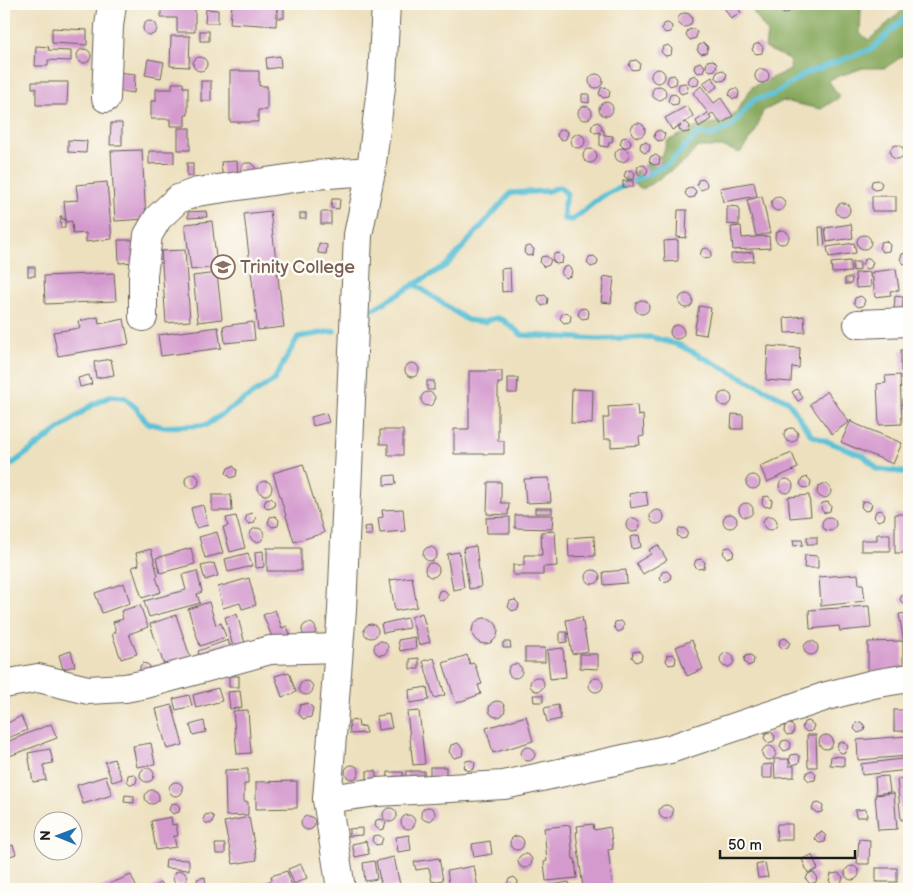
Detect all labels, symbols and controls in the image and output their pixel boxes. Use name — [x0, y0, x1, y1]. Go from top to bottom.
school or university icon: Trinity College — [210, 254, 236, 280]
place label: Trinity College — [240, 257, 355, 278]
north arrow — [32, 810, 82, 860]
scale bar — [720, 828, 856, 860]
text: N — [37, 830, 54, 841]
text: 50 m — [728, 836, 762, 855]

